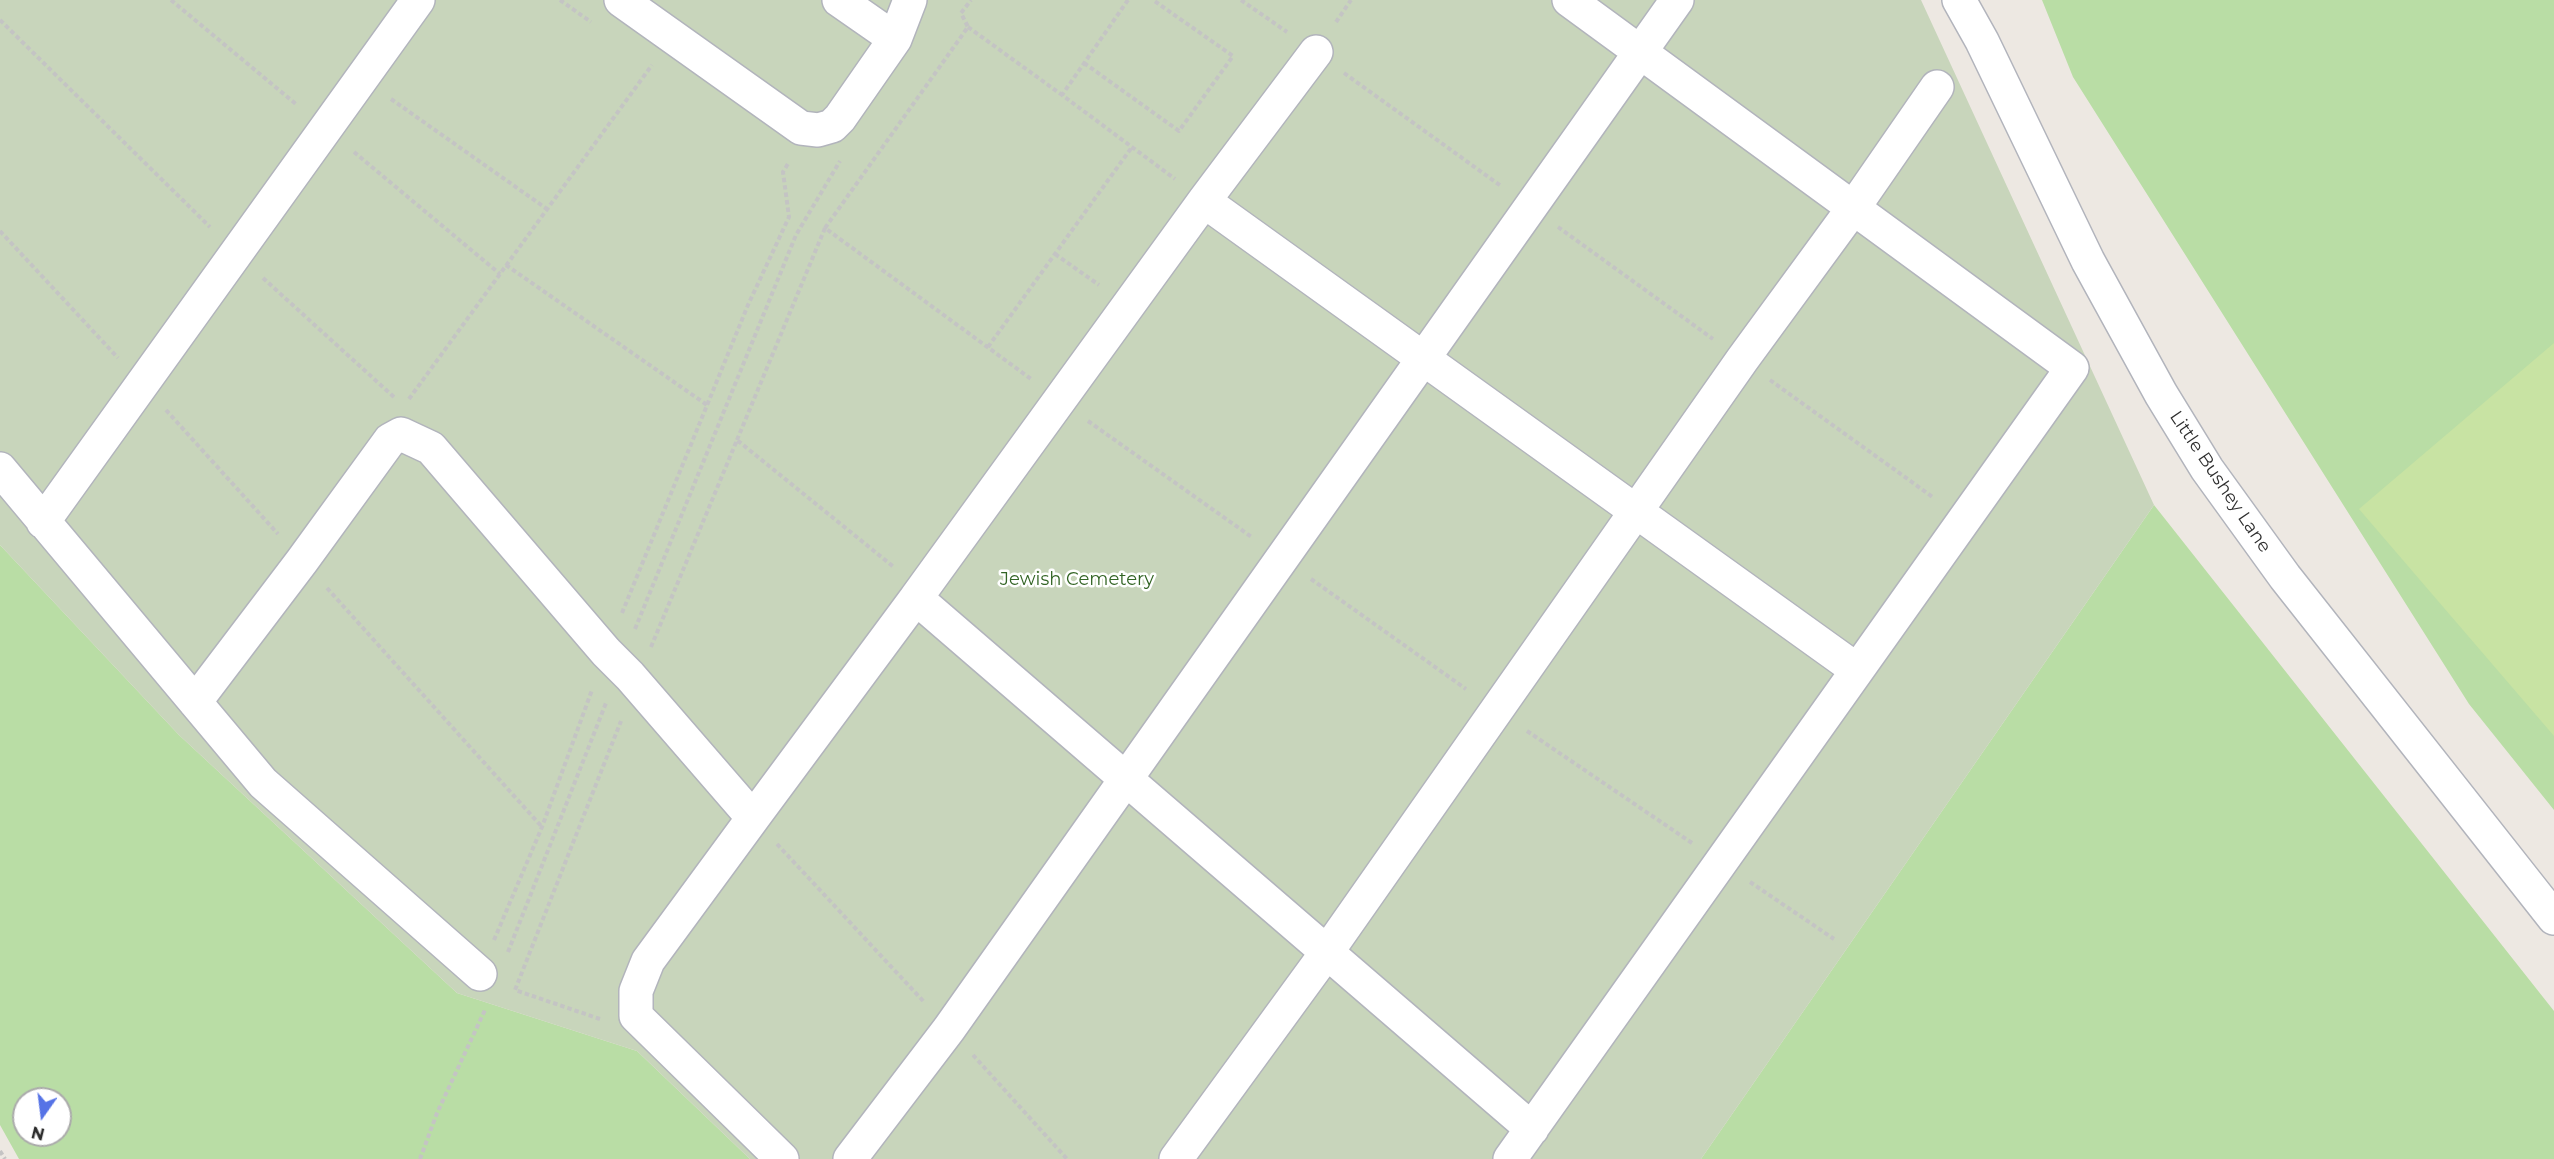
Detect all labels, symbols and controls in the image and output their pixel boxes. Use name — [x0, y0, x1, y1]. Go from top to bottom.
street label: Little Bushey Lane — [2165, 407, 2275, 557]
park label: Jewish Cemetery — [1000, 569, 1154, 591]
north arrow — [12, 1087, 72, 1147]
text: N — [29, 1122, 47, 1144]

